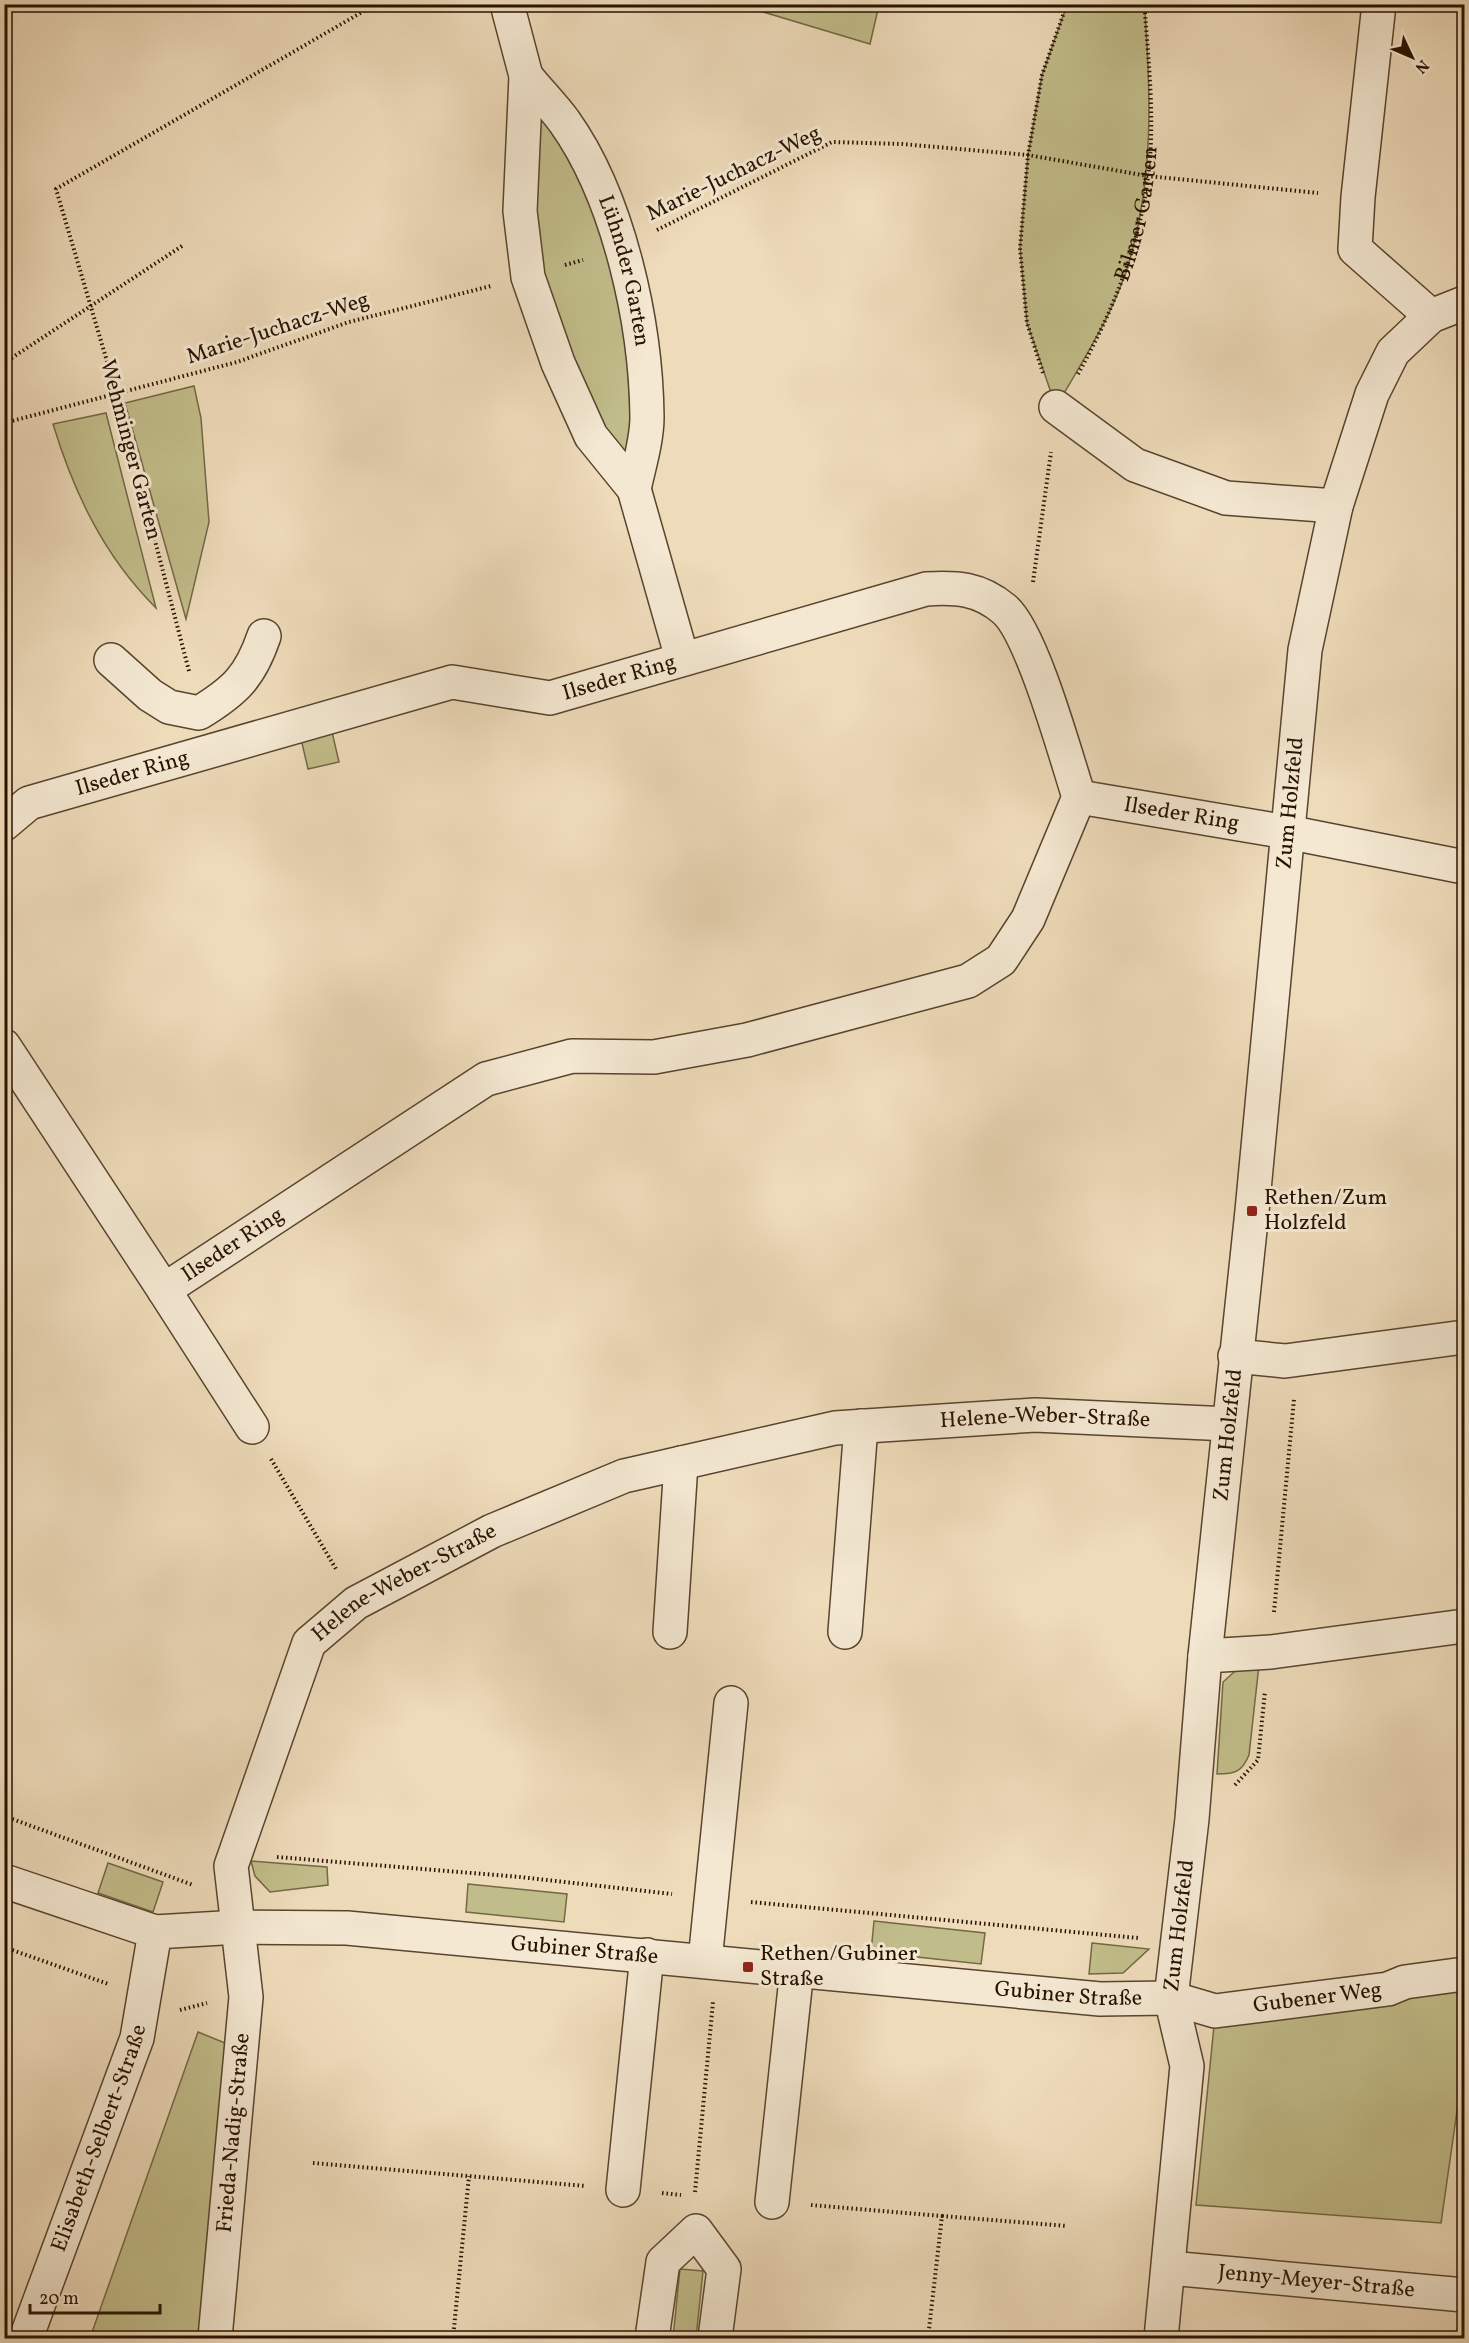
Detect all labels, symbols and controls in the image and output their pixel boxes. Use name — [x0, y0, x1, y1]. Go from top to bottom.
north arrow — [1382, 27, 1442, 87]
text: N — [1409, 54, 1433, 78]
street label: Marie-Juchacz-Weg — [642, 118, 826, 230]
street label: Bilmer Garten — [1107, 146, 1166, 286]
street label: Lühnder Garten — [590, 191, 657, 348]
street label: Marie-Juchacz-Weg — [183, 285, 373, 373]
street label: Wehminger Garten — [91, 356, 169, 544]
street label: Ilseder Ring — [559, 647, 680, 709]
street label: Zum Holzfeld — [1269, 736, 1312, 871]
street label: Ilseder Ring — [72, 743, 193, 804]
street label: Ilseder Ring — [1121, 789, 1242, 839]
place label: Rethen/Zum Holzfeld — [1264, 1183, 1387, 1239]
street label: Ilseder Ring — [175, 1200, 290, 1290]
marker: Rethen/Zum Holzfeld — [1245, 1204, 1259, 1218]
street label: Zum Holzfeld — [1206, 1367, 1251, 1503]
street label: Helene-Weber-Straße — [939, 1399, 1151, 1437]
street label: Helene-Weber-Straße — [305, 1516, 502, 1650]
street label: Zum Holzfeld — [1156, 1858, 1203, 1993]
street label: Gubiner Straße — [509, 1928, 660, 1973]
place label: Rethen/Gubiner Straße — [760, 1939, 917, 1995]
marker: Rethen/Gubiner Straße — [741, 1960, 755, 1974]
street label: Gubiner Straße — [993, 1974, 1142, 2015]
street label: Gubener Weg — [1251, 1974, 1384, 2022]
street label: Elisabeth-Selbert-Straße — [44, 2022, 155, 2256]
street label: Frieda-Nadig-Straße — [209, 2032, 258, 2234]
street label: Jenny-Meyer-Straße — [1217, 2257, 1416, 2306]
scale bar — [30, 2277, 160, 2315]
text: 20 m — [39, 2287, 79, 2312]

